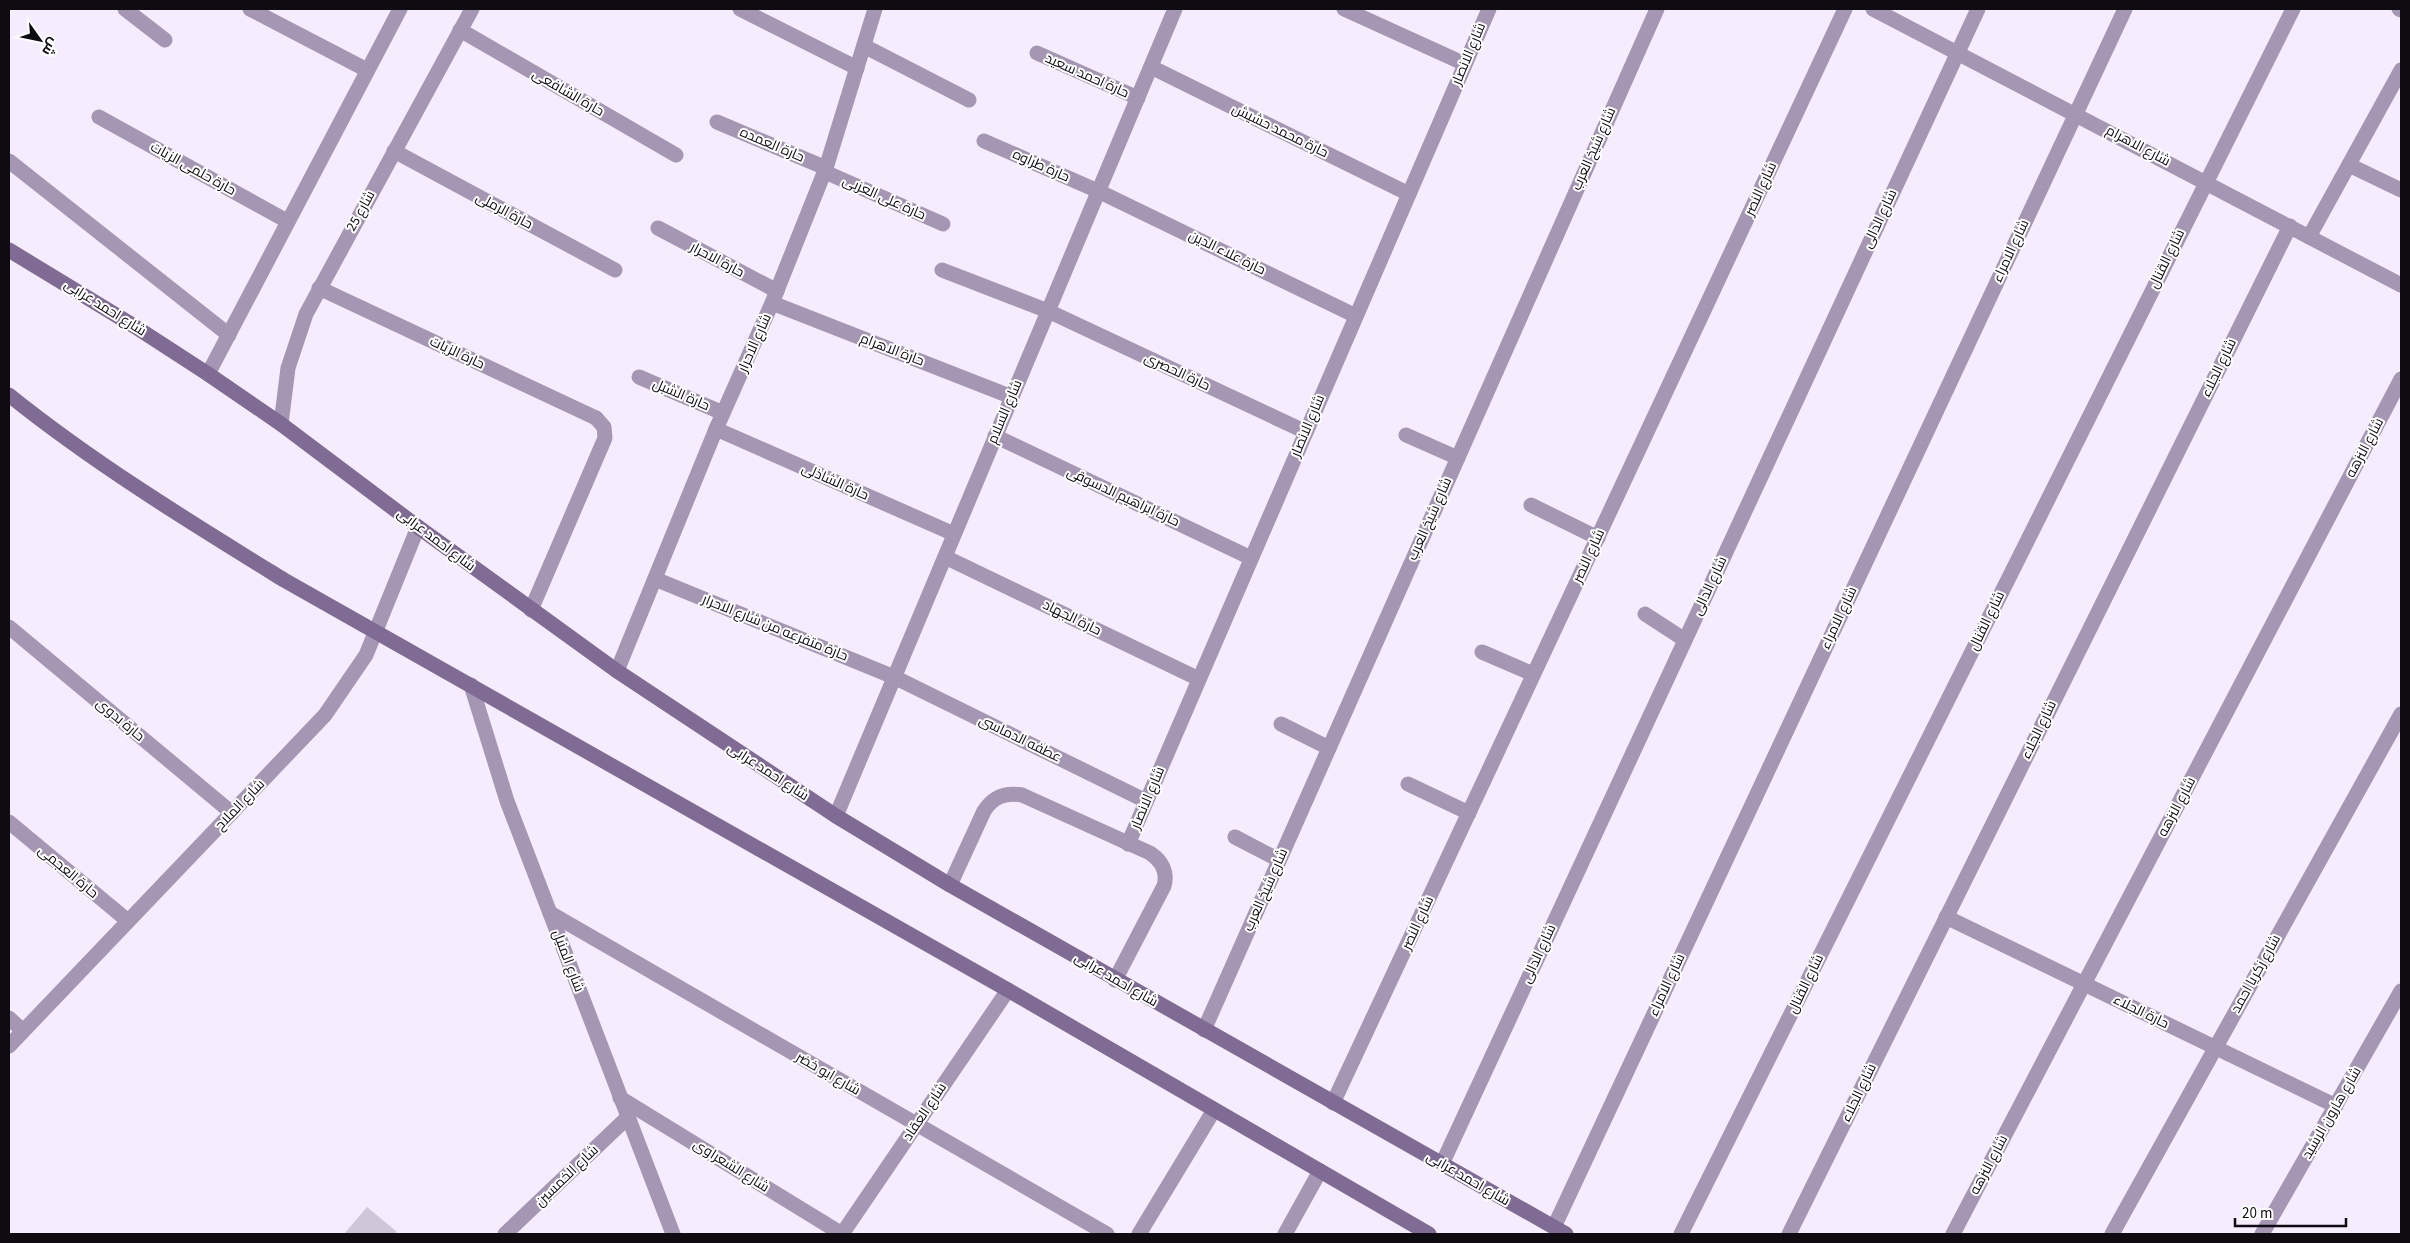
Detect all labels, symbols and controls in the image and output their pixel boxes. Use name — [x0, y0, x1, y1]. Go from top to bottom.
north arrow — [15, 15, 65, 65]
street label: شارع الانصار — [1446, 20, 1491, 89]
text: ش — [37, 34, 63, 60]
street label: حارة احمد سعيد — [1042, 49, 1132, 103]
street label: حارة الشافعى — [528, 64, 608, 122]
street label: حارة محمد حشيش — [1228, 99, 1332, 163]
street label: شارع شيخ العرب — [1567, 104, 1621, 194]
street label: شارع الاهرام — [2102, 121, 2174, 171]
street label: حارة العمده — [737, 122, 807, 168]
street label: حارة حلمى الزيات — [147, 137, 239, 201]
street label: حارة طراوه — [1009, 145, 1073, 187]
street label: شارع النصر — [1739, 159, 1782, 220]
street label: حارة على العزبى — [839, 171, 929, 225]
street label: شارع الدالى — [1858, 186, 1902, 252]
street label: شارع 25 — [342, 187, 380, 235]
street label: حارة الرملى — [472, 188, 536, 234]
street label: شارع الامراء — [1988, 216, 2034, 286]
street label: حارة علاء الدين — [1185, 226, 1269, 280]
street label: شارع القنال — [2144, 226, 2190, 292]
street label: حارة الاحرار — [685, 237, 748, 283]
street label: شارع احمد عرابى — [60, 275, 150, 341]
street label: شارع الاحرار — [733, 311, 777, 376]
street label: حارة الاهرام — [857, 329, 927, 371]
street label: حارة الزيات — [426, 332, 488, 374]
street label: شارع الجلاء — [2196, 335, 2242, 401]
street label: حارة الحصرى — [1141, 348, 1213, 396]
street label: حارة الشبل — [649, 374, 713, 416]
street label: شارع السلام — [983, 377, 1027, 447]
street label: شارع الانصار — [1285, 392, 1330, 461]
street label: شارع النزهه — [2341, 415, 2389, 481]
street label: حارة الشاذلى — [798, 458, 872, 506]
street label: حارة ابراهيم الدسوقى — [1063, 462, 1183, 532]
street label: شارع شيخ العرب — [1403, 474, 1457, 564]
street label: شارع احمد عرابى — [393, 504, 479, 576]
street label: شارع النصر — [1567, 526, 1610, 587]
street label: شارع الدالى — [1688, 553, 1732, 619]
street label: شارع الامراء — [1816, 583, 1862, 653]
street label: شارع القنال — [1964, 588, 2010, 654]
street label: حارة متفرعه من شارع الاحرار — [698, 589, 851, 666]
street label: حارة الجهاد — [1039, 595, 1105, 641]
street label: حارة بدوى — [91, 694, 149, 746]
street label: شارع الجلاء — [2016, 697, 2062, 763]
street label: عطفه الدماسى — [975, 710, 1065, 768]
street label: شارع احمد عرابى — [723, 738, 813, 806]
street label: شارع الانصار — [1125, 764, 1170, 833]
street label: شارع النزهه — [2153, 774, 2201, 840]
street label: شارع الملاح — [210, 775, 270, 835]
street label: حارة العجمى — [33, 841, 103, 903]
street label: شارع شيخ العرب — [1239, 845, 1293, 935]
street label: شارع النصر — [1396, 893, 1439, 954]
street label: شارع الدالى — [1517, 921, 1561, 987]
street label: شارع المنيل — [547, 927, 589, 995]
street label: شارع زكريا احمد — [2226, 931, 2286, 1017]
street label: شارع احمد عرابى — [1070, 948, 1162, 1012]
street label: شارع الامراء — [1644, 950, 1690, 1020]
street label: شارع القنال — [1783, 951, 1829, 1017]
street label: حارة الجلاء — [2110, 990, 2172, 1034]
street label: شارع ابو خضر — [791, 1047, 864, 1101]
street label: شارع الجلاء — [1836, 1060, 1882, 1126]
street label: شارع هارون الرشيد — [2297, 1063, 2367, 1163]
street label: شارع العقاد — [898, 1079, 952, 1145]
street label: شارع النزهه — [1965, 1132, 2013, 1198]
street label: شارع الشعراوى — [689, 1135, 773, 1197]
street label: شارع الخمسين — [531, 1141, 603, 1211]
street label: شارع احمد عرابى — [1422, 1147, 1514, 1211]
scale bar — [2235, 1196, 2346, 1228]
text: 20 m — [2242, 1203, 2272, 1224]

